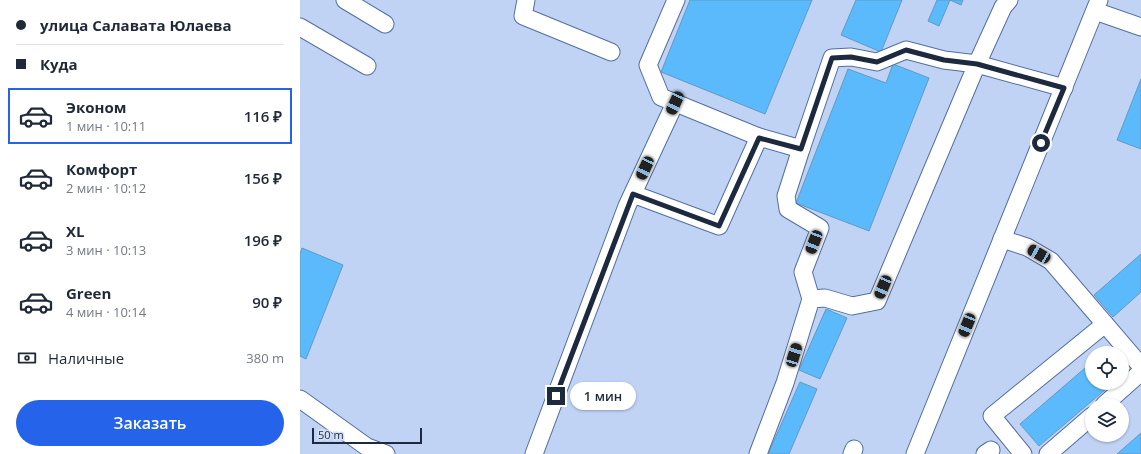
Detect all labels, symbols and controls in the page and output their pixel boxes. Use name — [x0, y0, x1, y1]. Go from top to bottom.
text: улица Салавата Юлаева — [40, 15, 232, 35]
text: Куда — [40, 54, 78, 74]
car — [664, 90, 686, 116]
text: Эконом — [66, 97, 126, 117]
icon: car — [18, 98, 54, 134]
text: 116 ₽ — [244, 106, 282, 126]
text: 1 мин · 10:11 — [66, 117, 146, 135]
route start — [1032, 134, 1050, 152]
car — [634, 155, 656, 181]
text: Комфорт — [66, 159, 137, 179]
icon: car — [18, 160, 54, 196]
text: 156 ₽ — [244, 168, 282, 188]
text: 2 мин · 10:12 — [66, 179, 146, 197]
text: XL — [66, 221, 84, 241]
icon: car — [18, 222, 54, 258]
car — [804, 229, 824, 255]
text: 196 ₽ — [244, 230, 282, 250]
text: 3 мин · 10:13 — [66, 241, 146, 259]
car — [1026, 243, 1052, 265]
car — [873, 274, 893, 300]
text: Green — [66, 283, 111, 303]
icon: car — [18, 284, 54, 320]
text: 90 ₽ — [252, 292, 282, 312]
text: 4 мин · 10:14 — [66, 303, 146, 321]
car — [957, 312, 977, 338]
car — [785, 342, 803, 368]
map controls — [1085, 346, 1129, 442]
button: locate — [1085, 346, 1129, 390]
icon: cash — [16, 347, 38, 369]
text: Наличные — [48, 348, 124, 368]
text: 380 m — [246, 349, 284, 367]
callout: 1 мин — [570, 382, 636, 410]
route end — [547, 387, 565, 405]
text: 1 мин — [584, 387, 622, 405]
button: layers — [1085, 398, 1129, 442]
button: Заказать — [16, 400, 284, 446]
scale bar — [312, 426, 422, 445]
text: 50 m — [318, 427, 344, 442]

